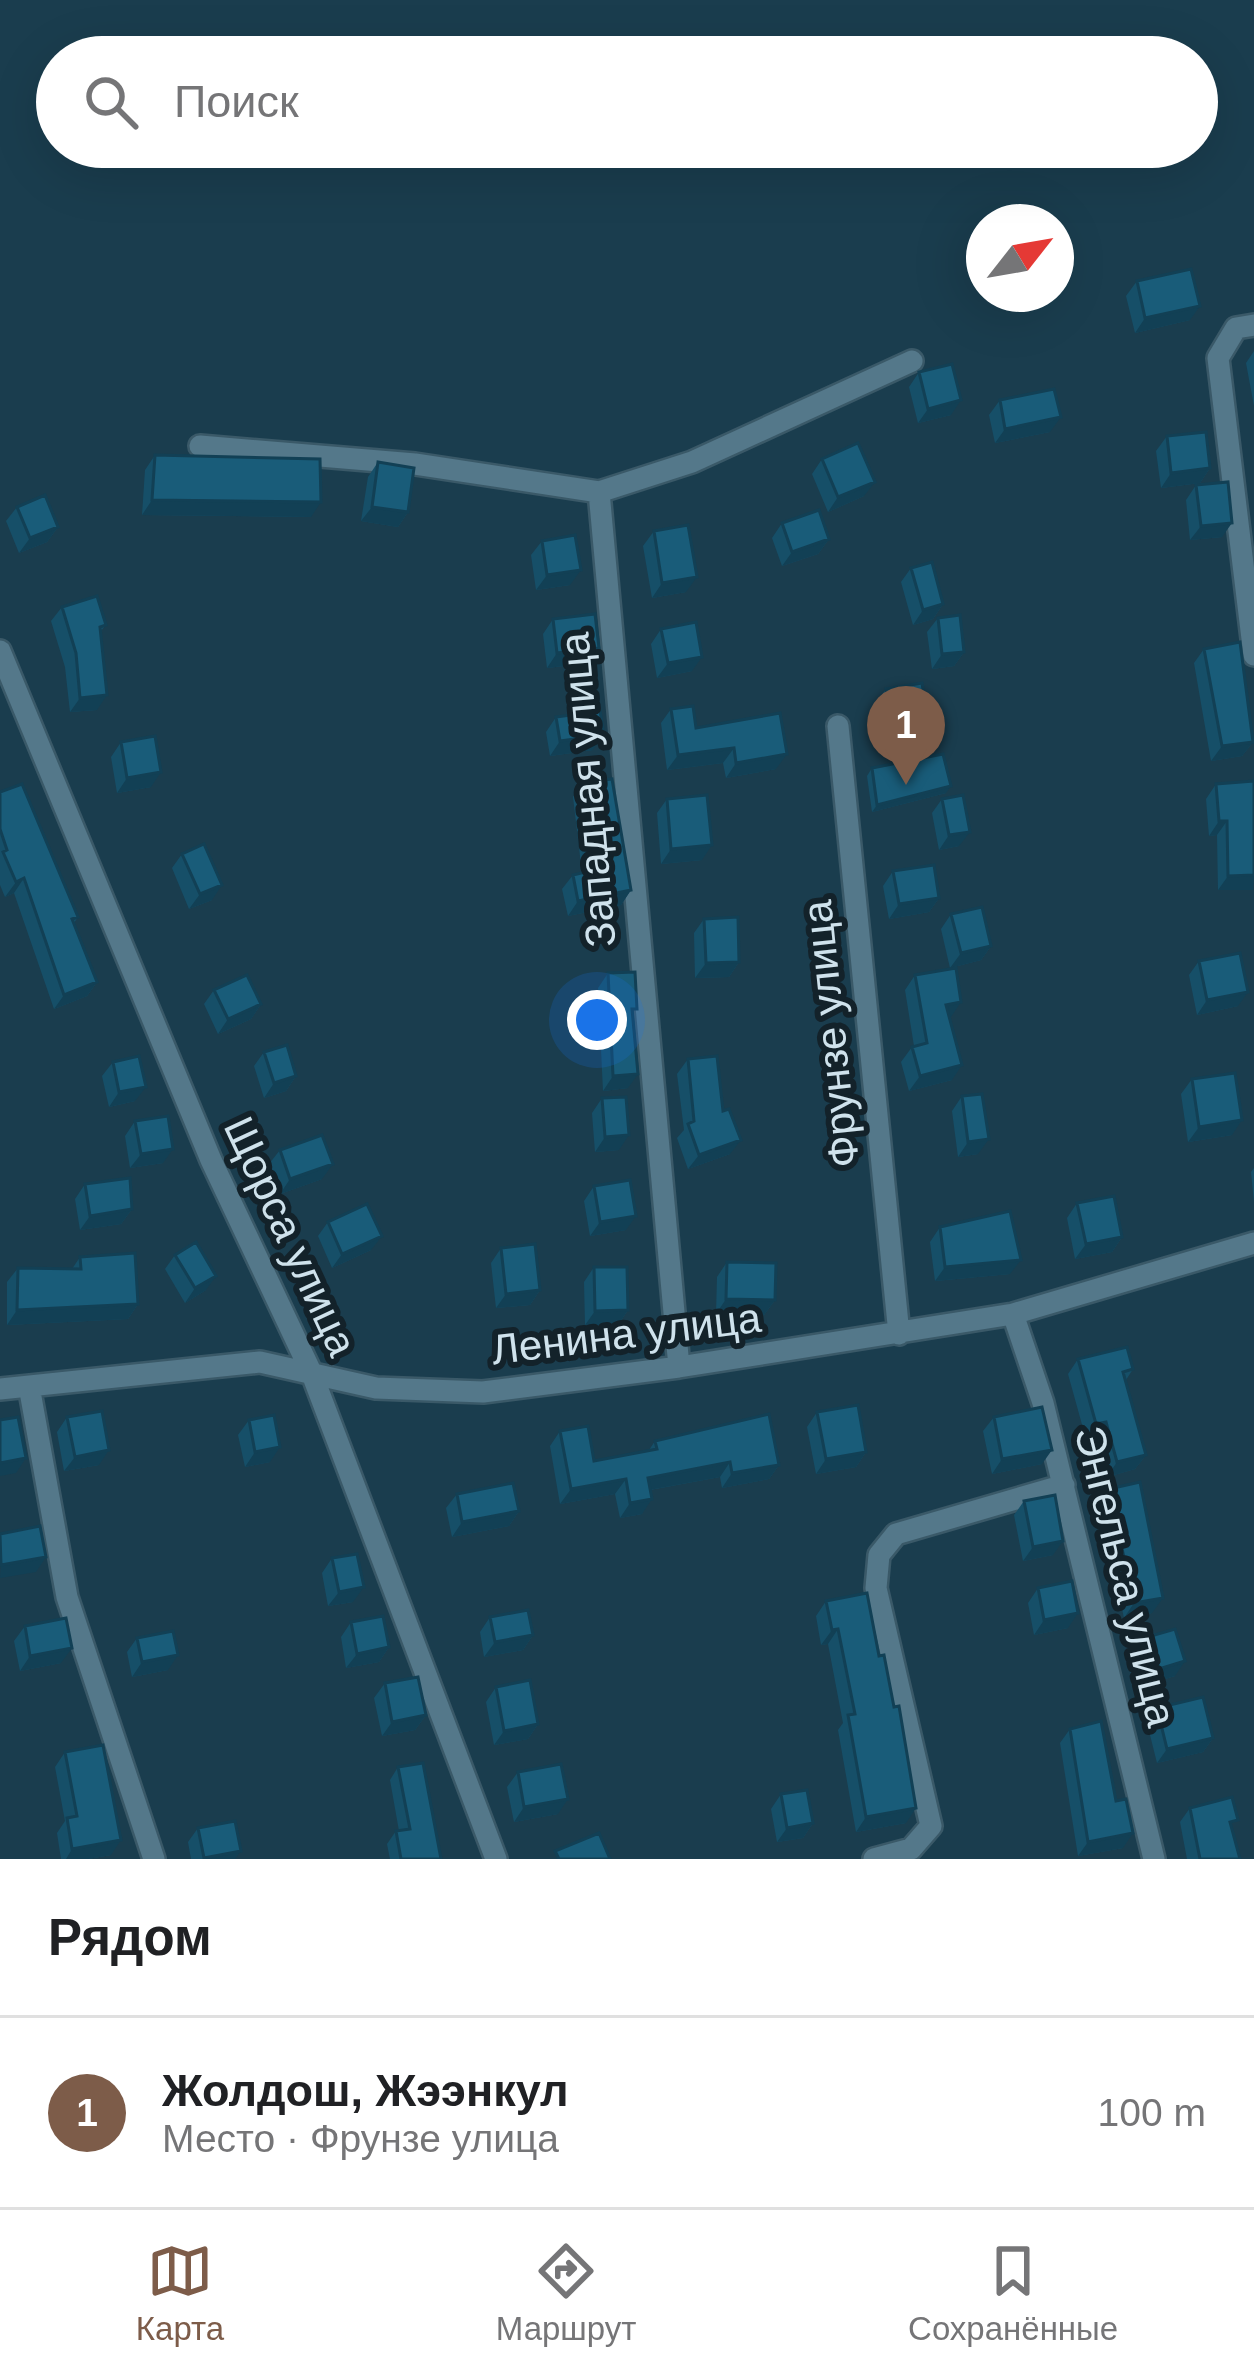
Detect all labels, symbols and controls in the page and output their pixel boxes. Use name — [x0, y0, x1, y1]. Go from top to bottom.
search box — [36, 36, 1218, 168]
icon: search — [78, 69, 144, 135]
text: Поиск — [174, 76, 299, 127]
north arrow — [966, 204, 1074, 312]
street label: Западная улица — [550, 630, 625, 949]
pin: 1 — [867, 686, 945, 785]
street label: Фрунзе улица — [793, 897, 868, 1170]
your location — [567, 990, 627, 1050]
street label: Щорса улица — [215, 1110, 367, 1363]
street label: Ленина улица — [489, 1294, 764, 1373]
street label: Энгельса улица — [1066, 1421, 1186, 1732]
text: Рядом — [48, 1909, 212, 1966]
text: Жолдош, Жээнкул — [162, 2065, 569, 2116]
text: 1 — [76, 2091, 98, 2134]
text: 100 m — [1098, 2091, 1206, 2134]
text: Место · Фрунзе улица — [162, 2117, 559, 2160]
tab: Карта — [136, 2238, 224, 2348]
tab: Маршрут — [496, 2238, 636, 2348]
tab: Сохранённые — [908, 2238, 1118, 2348]

